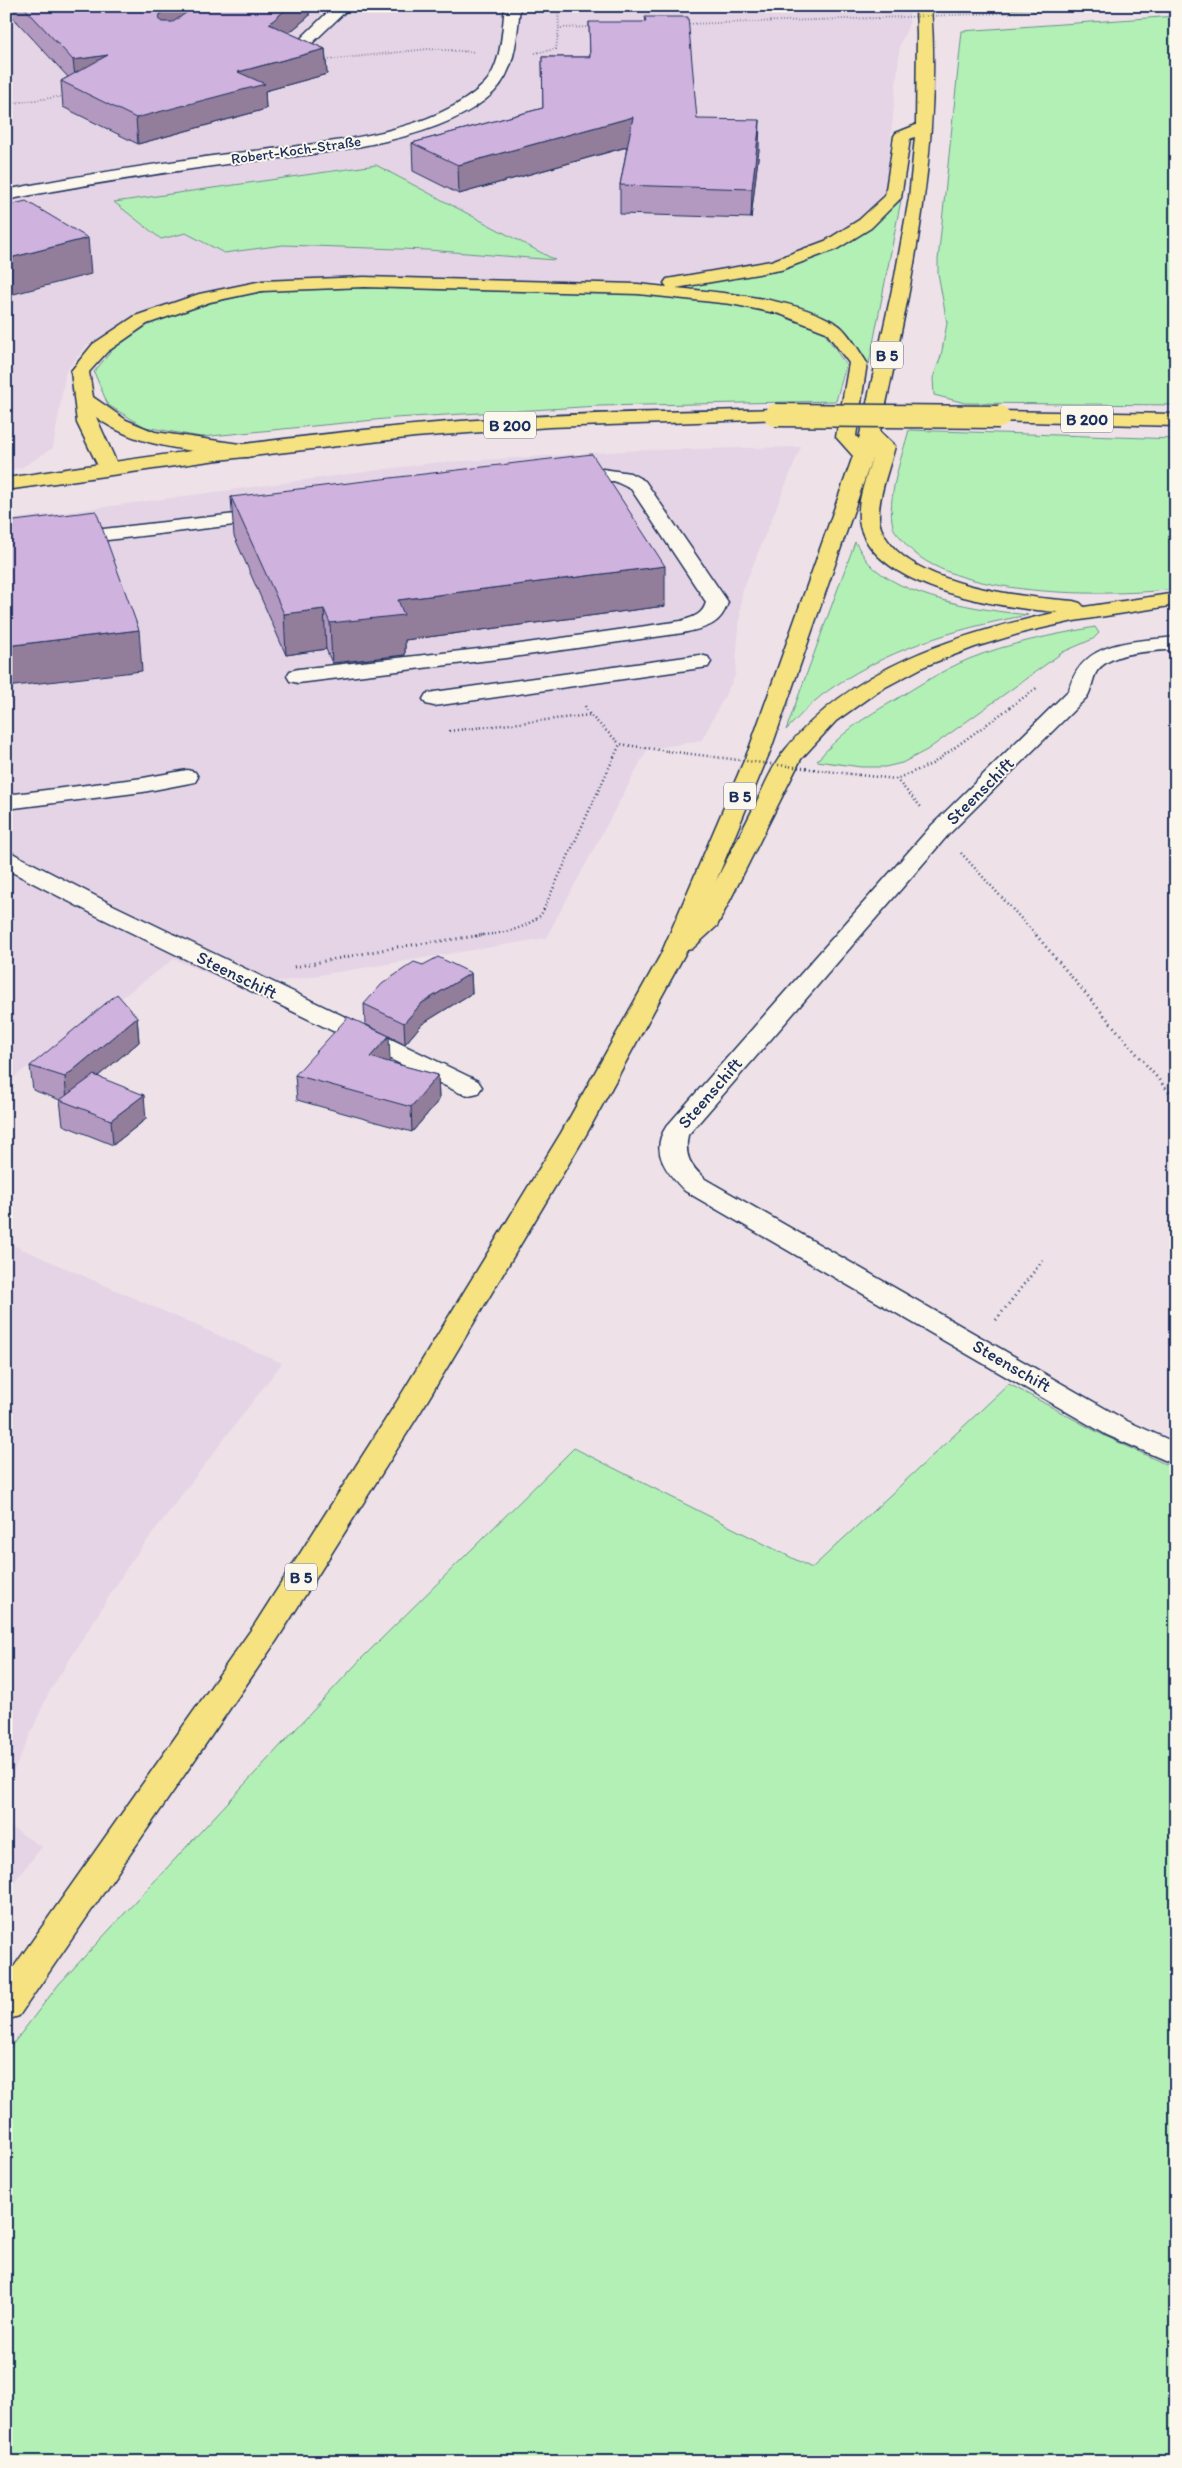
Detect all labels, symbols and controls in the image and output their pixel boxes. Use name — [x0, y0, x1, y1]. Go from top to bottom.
street label: Robert-Koch-Straße — [230, 132, 362, 168]
road number: B 5 — [871, 342, 903, 368]
road number: B 200 — [1061, 406, 1113, 432]
road number: B 200 — [484, 412, 536, 438]
street label: Steenschift — [941, 752, 1019, 830]
road number: B 5 — [724, 782, 756, 809]
street label: Steenschift — [193, 946, 281, 1004]
street label: Steenschift — [673, 1053, 747, 1133]
street label: Steenschift — [969, 1335, 1055, 1397]
road number: B 5 — [285, 1564, 317, 1590]

